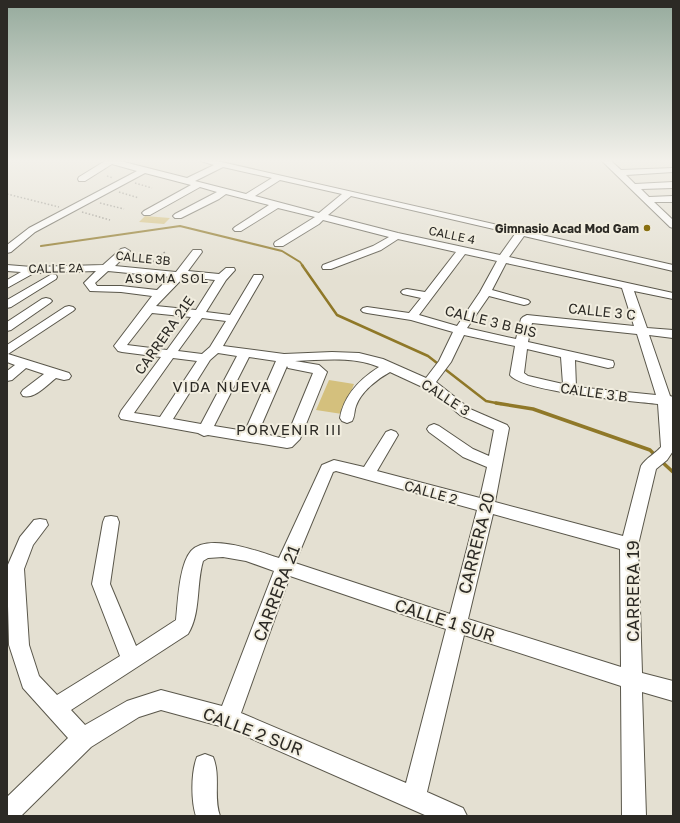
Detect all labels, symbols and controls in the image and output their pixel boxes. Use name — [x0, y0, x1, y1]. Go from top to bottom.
place label: Gimnasio Acad Mod Gam — [495, 221, 639, 236]
street label: CALLE 4 — [427, 223, 477, 247]
marker: Gimnasio Acad Mod Gam — [642, 223, 652, 233]
street label: CALLE 3B — [115, 248, 171, 268]
street label: CALLE 2A — [28, 260, 84, 276]
district label: ASOMA SOL — [125, 270, 209, 286]
street label: CARRERA 21E — [131, 292, 197, 378]
street label: CALLE 3 C — [567, 299, 637, 323]
street label: CALLE 3 B BIS — [443, 301, 539, 341]
street label: CALLE 3 — [418, 375, 474, 419]
district label: VIDA NUEVA — [172, 377, 272, 395]
street label: CALLE 3 B — [559, 379, 629, 405]
district label: PORVENIR III — [236, 420, 342, 438]
street label: CALLE 2 — [402, 476, 460, 508]
street label: CARRERA 20 — [453, 490, 499, 596]
street label: CARRERA 19 — [622, 540, 643, 642]
street label: CARRERA 21 — [248, 542, 304, 644]
street label: CALLE 1 SUR — [392, 594, 498, 646]
street label: CALLE 2 SUR — [200, 702, 306, 760]

